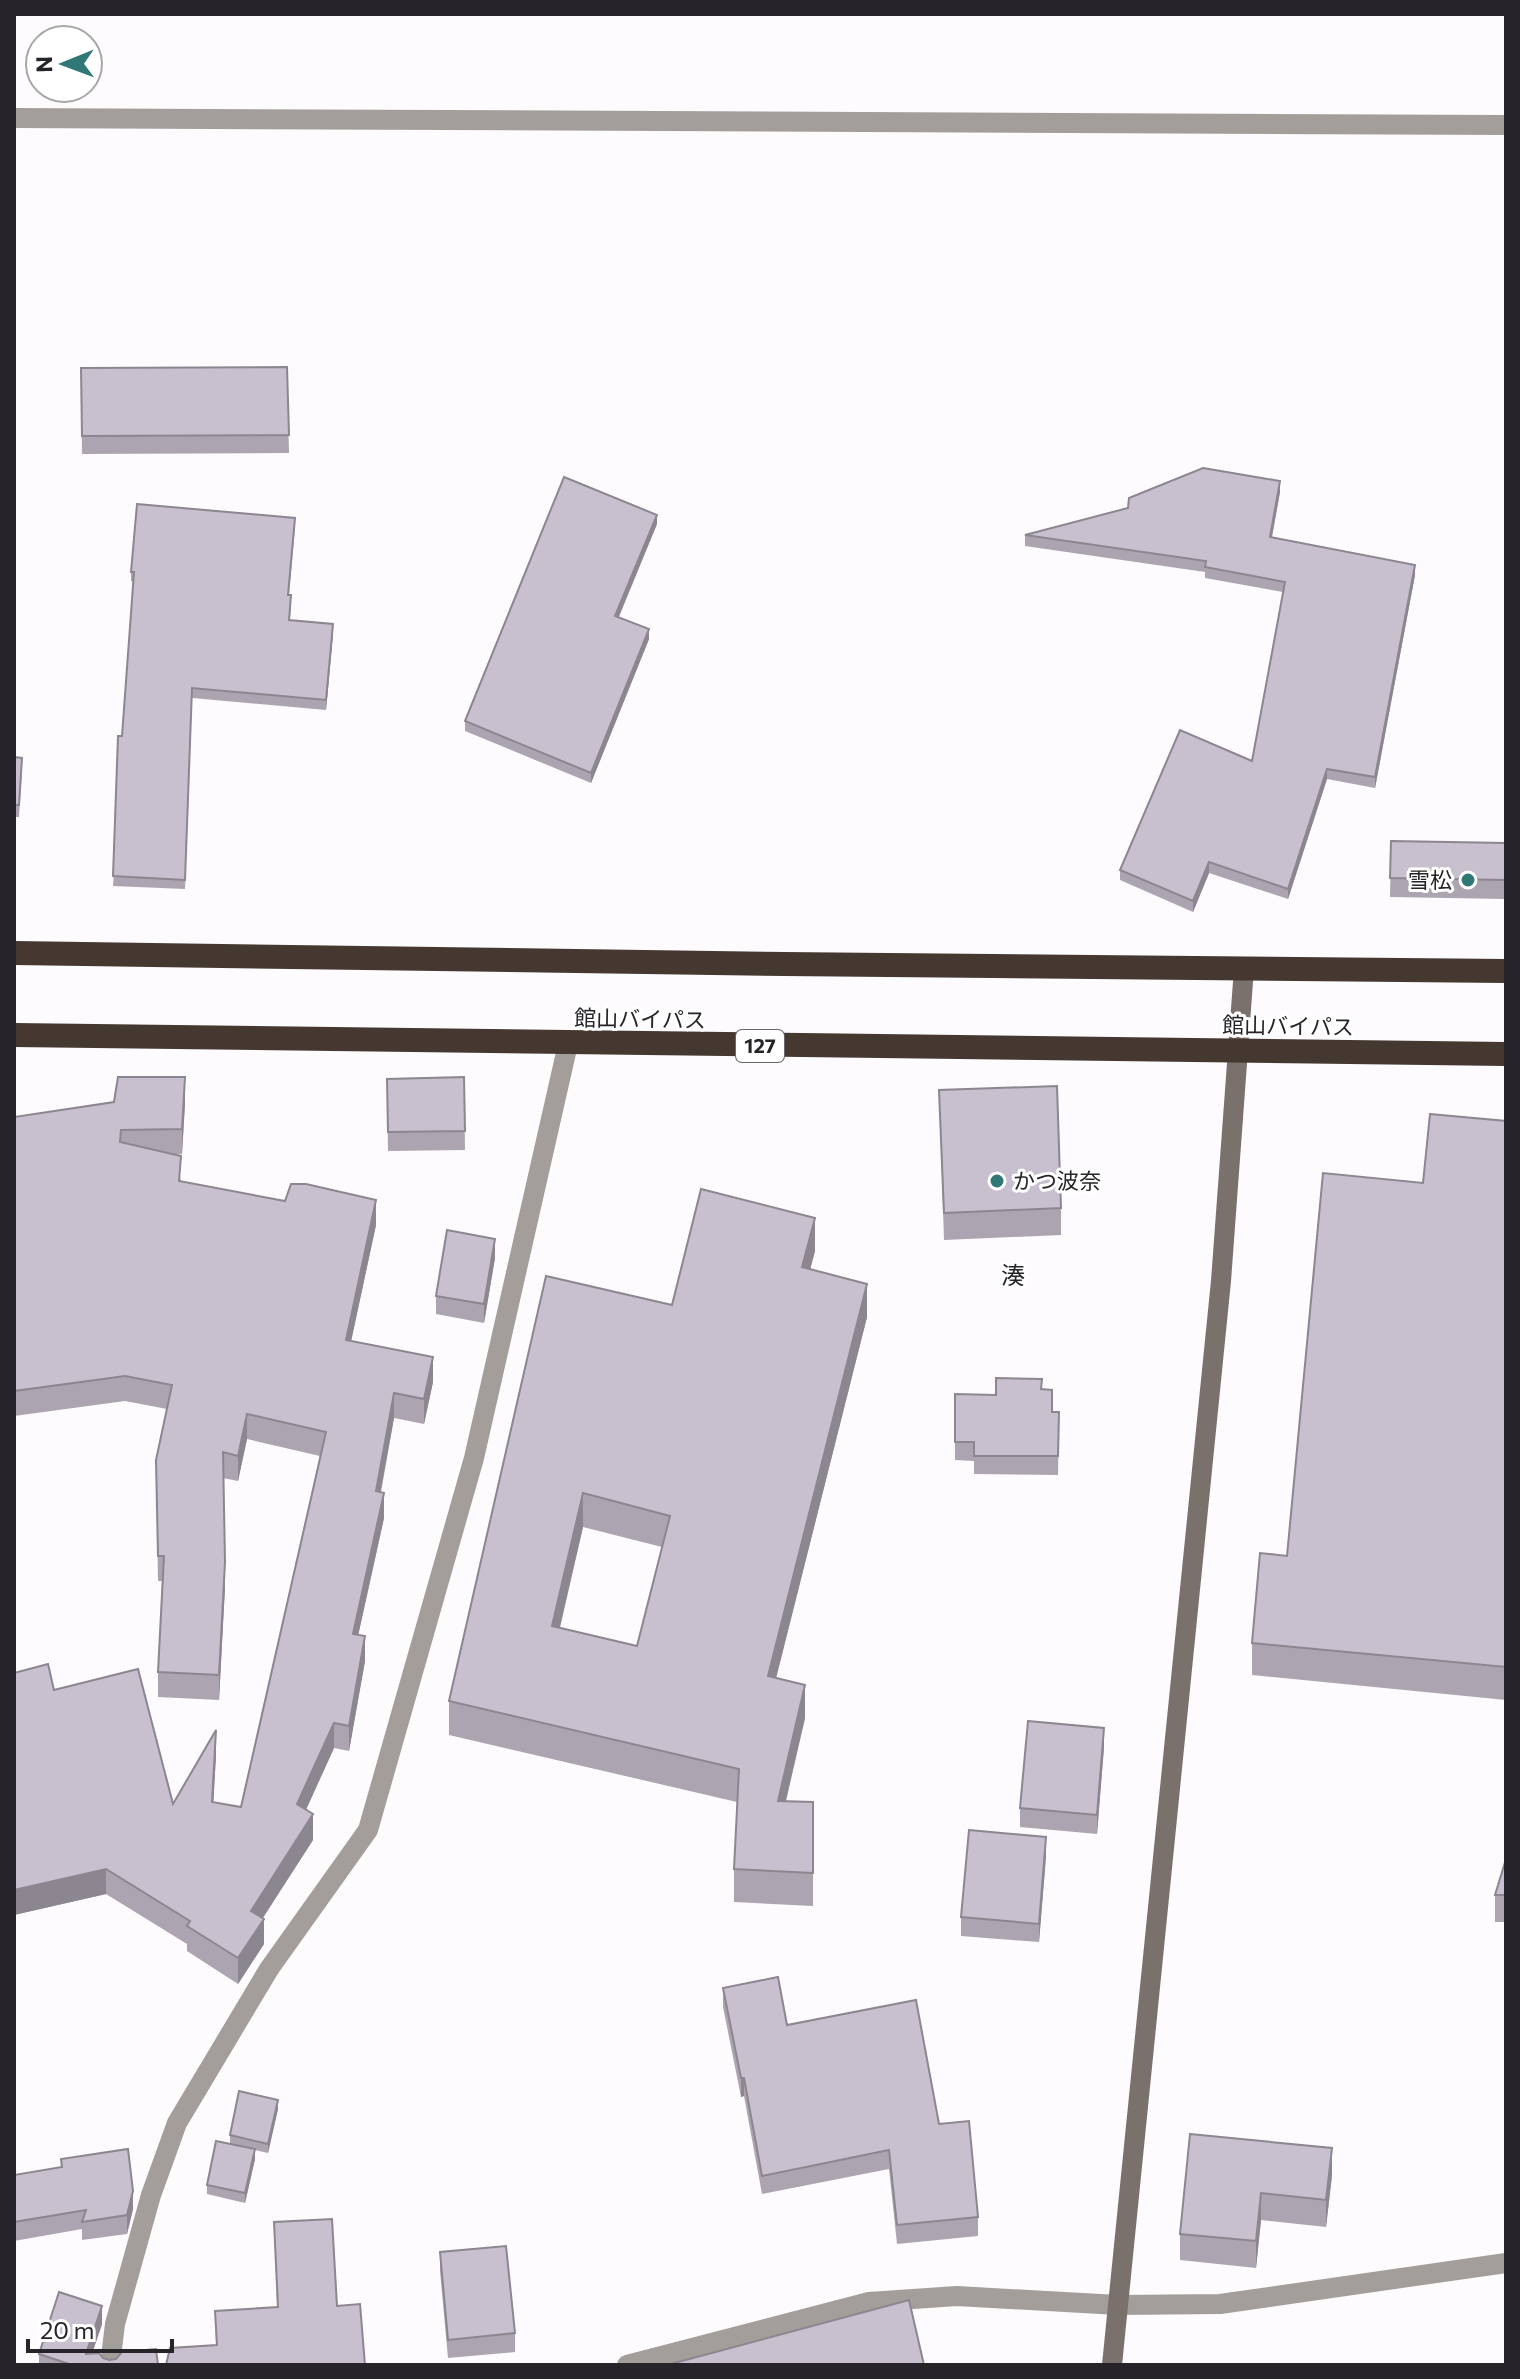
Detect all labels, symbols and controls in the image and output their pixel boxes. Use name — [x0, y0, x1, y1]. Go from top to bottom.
north arrow — [24, 24, 104, 104]
text: N — [30, 56, 57, 73]
place label: 雪松 — [1408, 866, 1452, 893]
marker: 雪松 — [1459, 871, 1477, 889]
street label: 館山バイパス — [574, 1004, 706, 1033]
street label: 館山バイパス — [1222, 1011, 1354, 1040]
road number: 127 — [736, 1030, 784, 1062]
place label: かつ波奈 — [1013, 1167, 1101, 1194]
marker: かつ波奈 — [988, 1172, 1006, 1190]
district label: 湊 — [1001, 1260, 1025, 1289]
scale bar — [28, 2303, 172, 2353]
text: 20 m — [40, 2315, 94, 2344]

